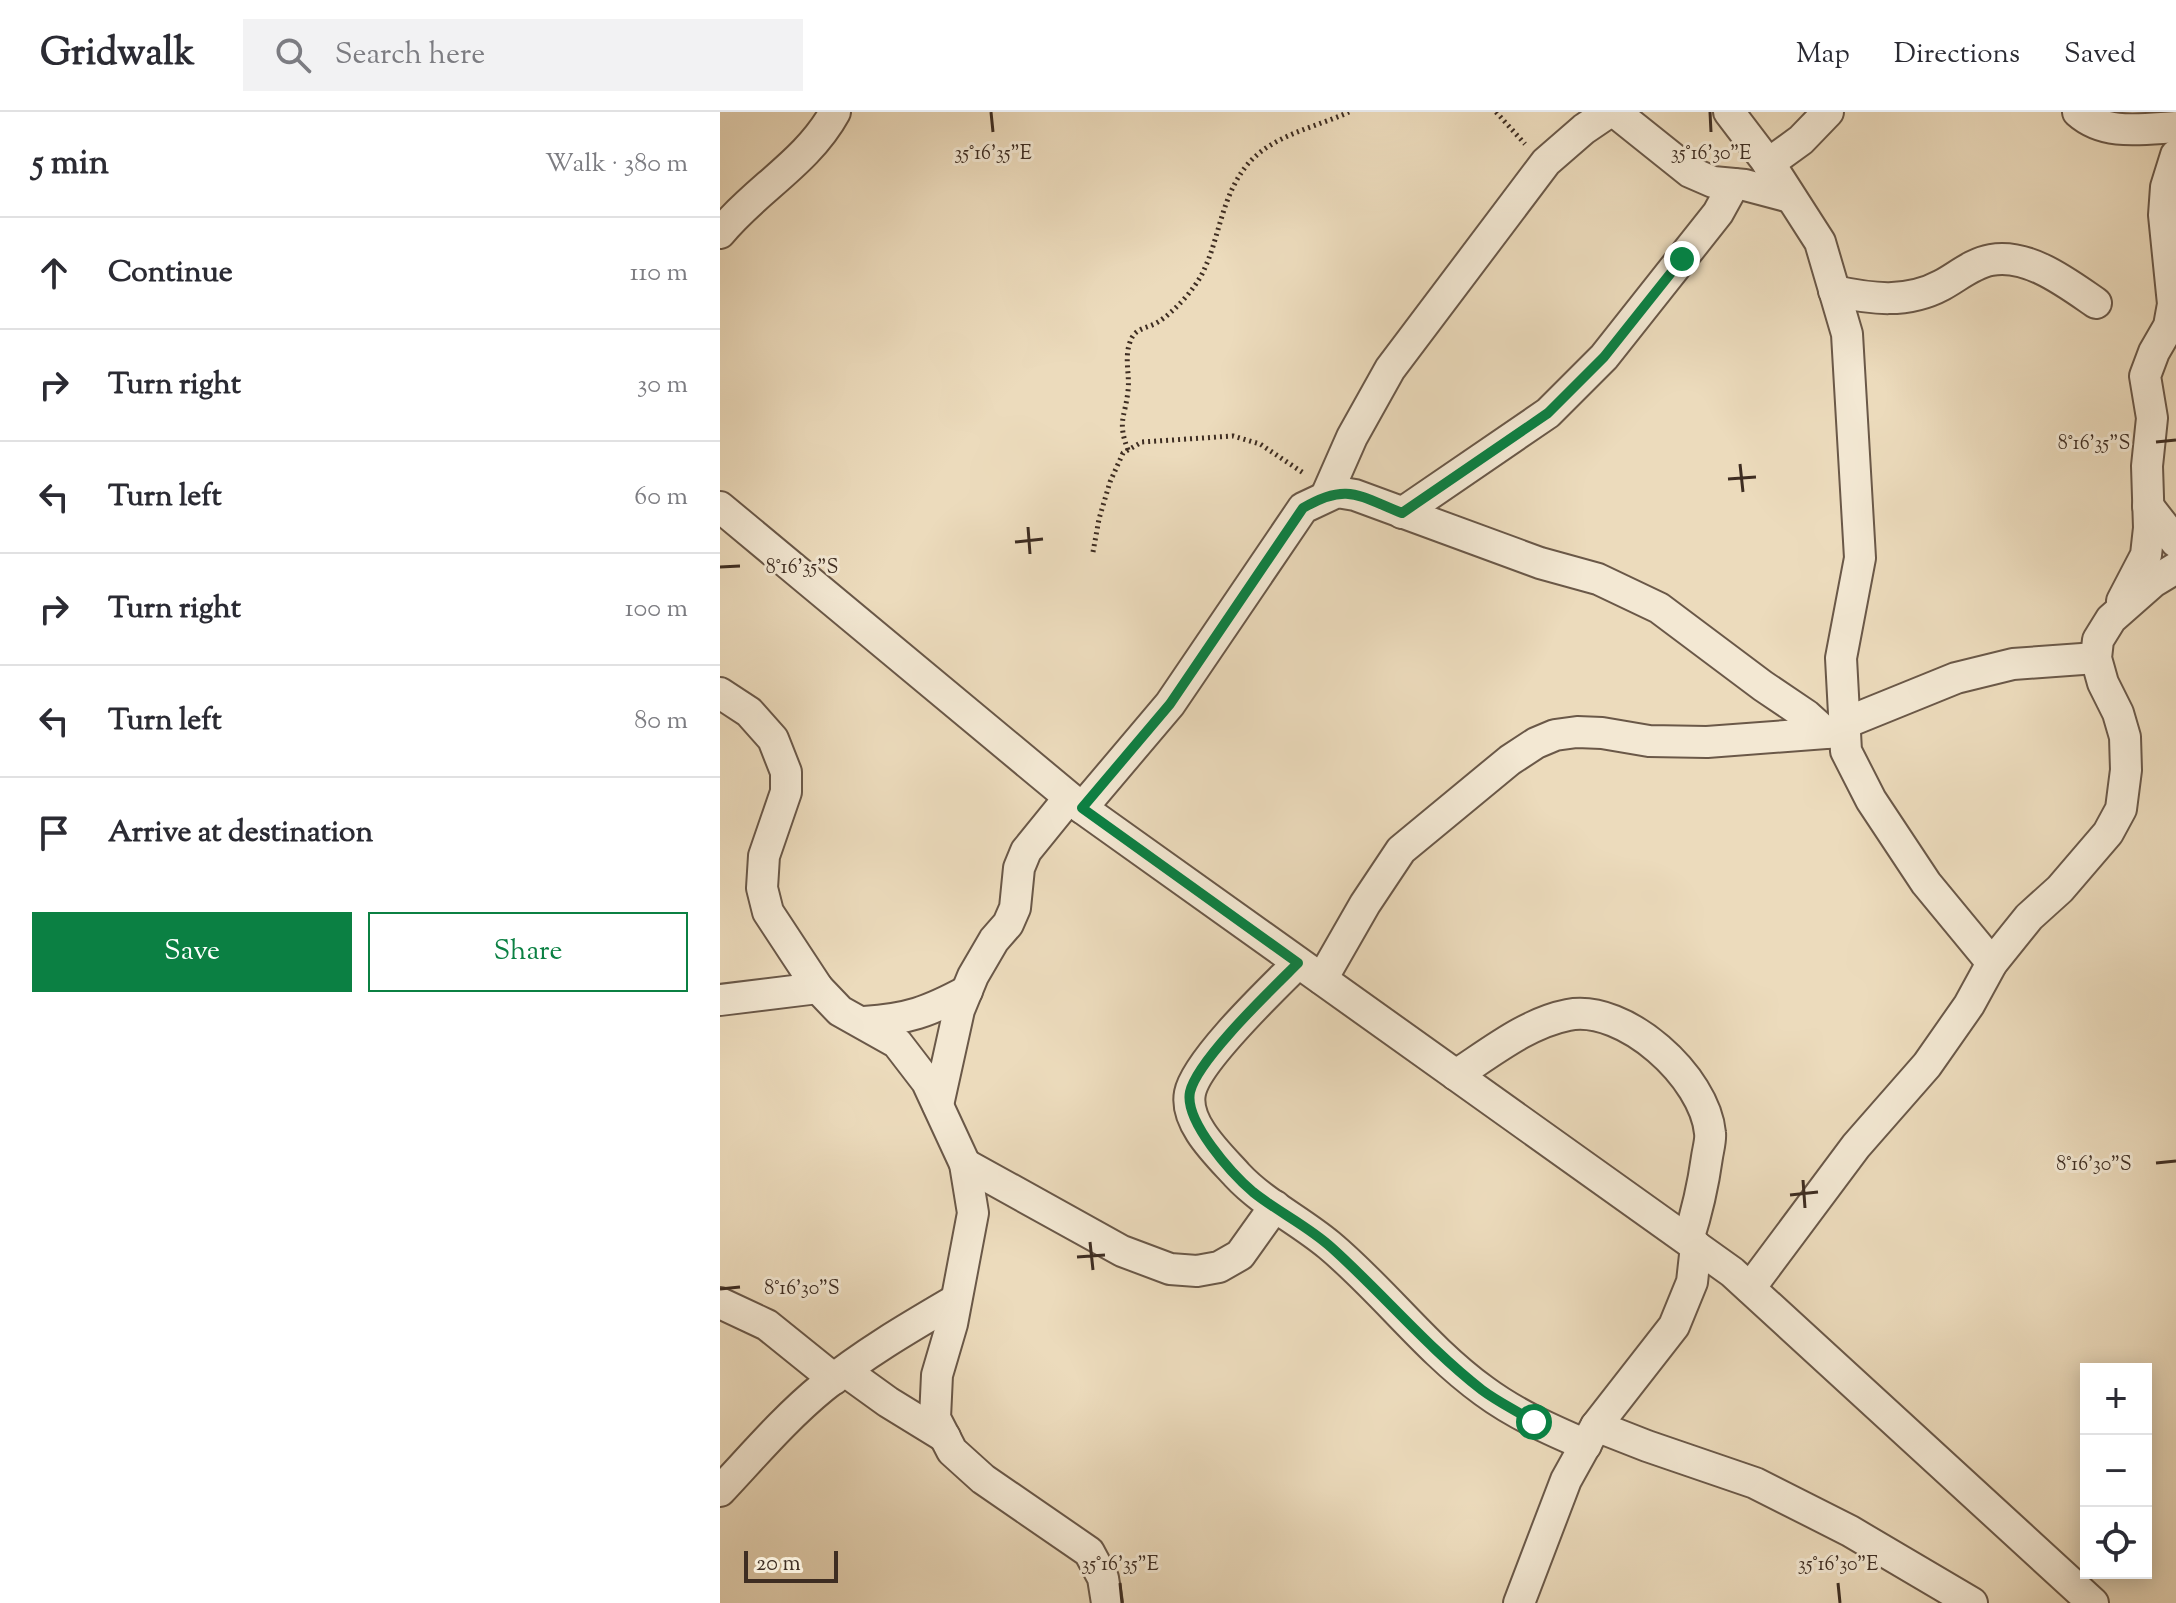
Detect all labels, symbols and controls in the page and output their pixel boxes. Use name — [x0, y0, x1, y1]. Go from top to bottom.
search box — [243, 19, 803, 91]
text: Gridwalk — [40, 28, 195, 82]
icon: search — [271, 33, 315, 77]
text: Search here — [335, 34, 485, 77]
text: Map — [1796, 35, 1850, 75]
text: Directions — [1894, 35, 2020, 75]
text: Saved — [2064, 35, 2136, 75]
text: 5 min — [32, 140, 109, 189]
text: 35°16'35"E — [954, 140, 1032, 169]
text: 35°16'30"E — [1671, 140, 1751, 169]
text: Walk · 380 m — [545, 146, 688, 183]
route end — [1664, 241, 1700, 277]
icon: ahead — [32, 251, 76, 295]
text: Continue — [108, 252, 233, 295]
text: 110 m — [630, 255, 688, 292]
icon: right — [32, 363, 76, 407]
text: Turn right — [108, 364, 241, 407]
text: 30 m — [637, 367, 688, 404]
text: 8°16'35"S — [2058, 430, 2130, 459]
icon: left — [32, 475, 76, 519]
text: Turn left — [108, 476, 222, 519]
text: 60 m — [634, 479, 688, 516]
text: 8°16'35"S — [766, 554, 838, 583]
icon: right — [32, 587, 76, 631]
text: Turn right — [108, 588, 241, 631]
text: 100 m — [625, 591, 688, 628]
icon: left — [32, 699, 76, 743]
text: Turn left — [108, 700, 222, 743]
text: 80 m — [634, 703, 688, 740]
icon: arrive — [32, 811, 76, 855]
text: Arrive at destination — [108, 812, 373, 855]
button: Save — [32, 912, 352, 992]
button: Share — [368, 912, 688, 992]
text: 8°16'30"S — [2056, 1151, 2132, 1180]
text: 8°16'30"S — [764, 1275, 840, 1304]
map controls — [2080, 1363, 2152, 1579]
button: + — [2080, 1363, 2152, 1435]
route start — [1516, 1404, 1552, 1440]
button: − — [2080, 1435, 2152, 1507]
button: locate — [2080, 1507, 2152, 1579]
scale bar — [744, 1547, 838, 1583]
text: 20 m — [756, 1549, 801, 1581]
text: 35°16'35"E — [1081, 1551, 1159, 1580]
text: 35°16'30"E — [1798, 1551, 1878, 1580]

